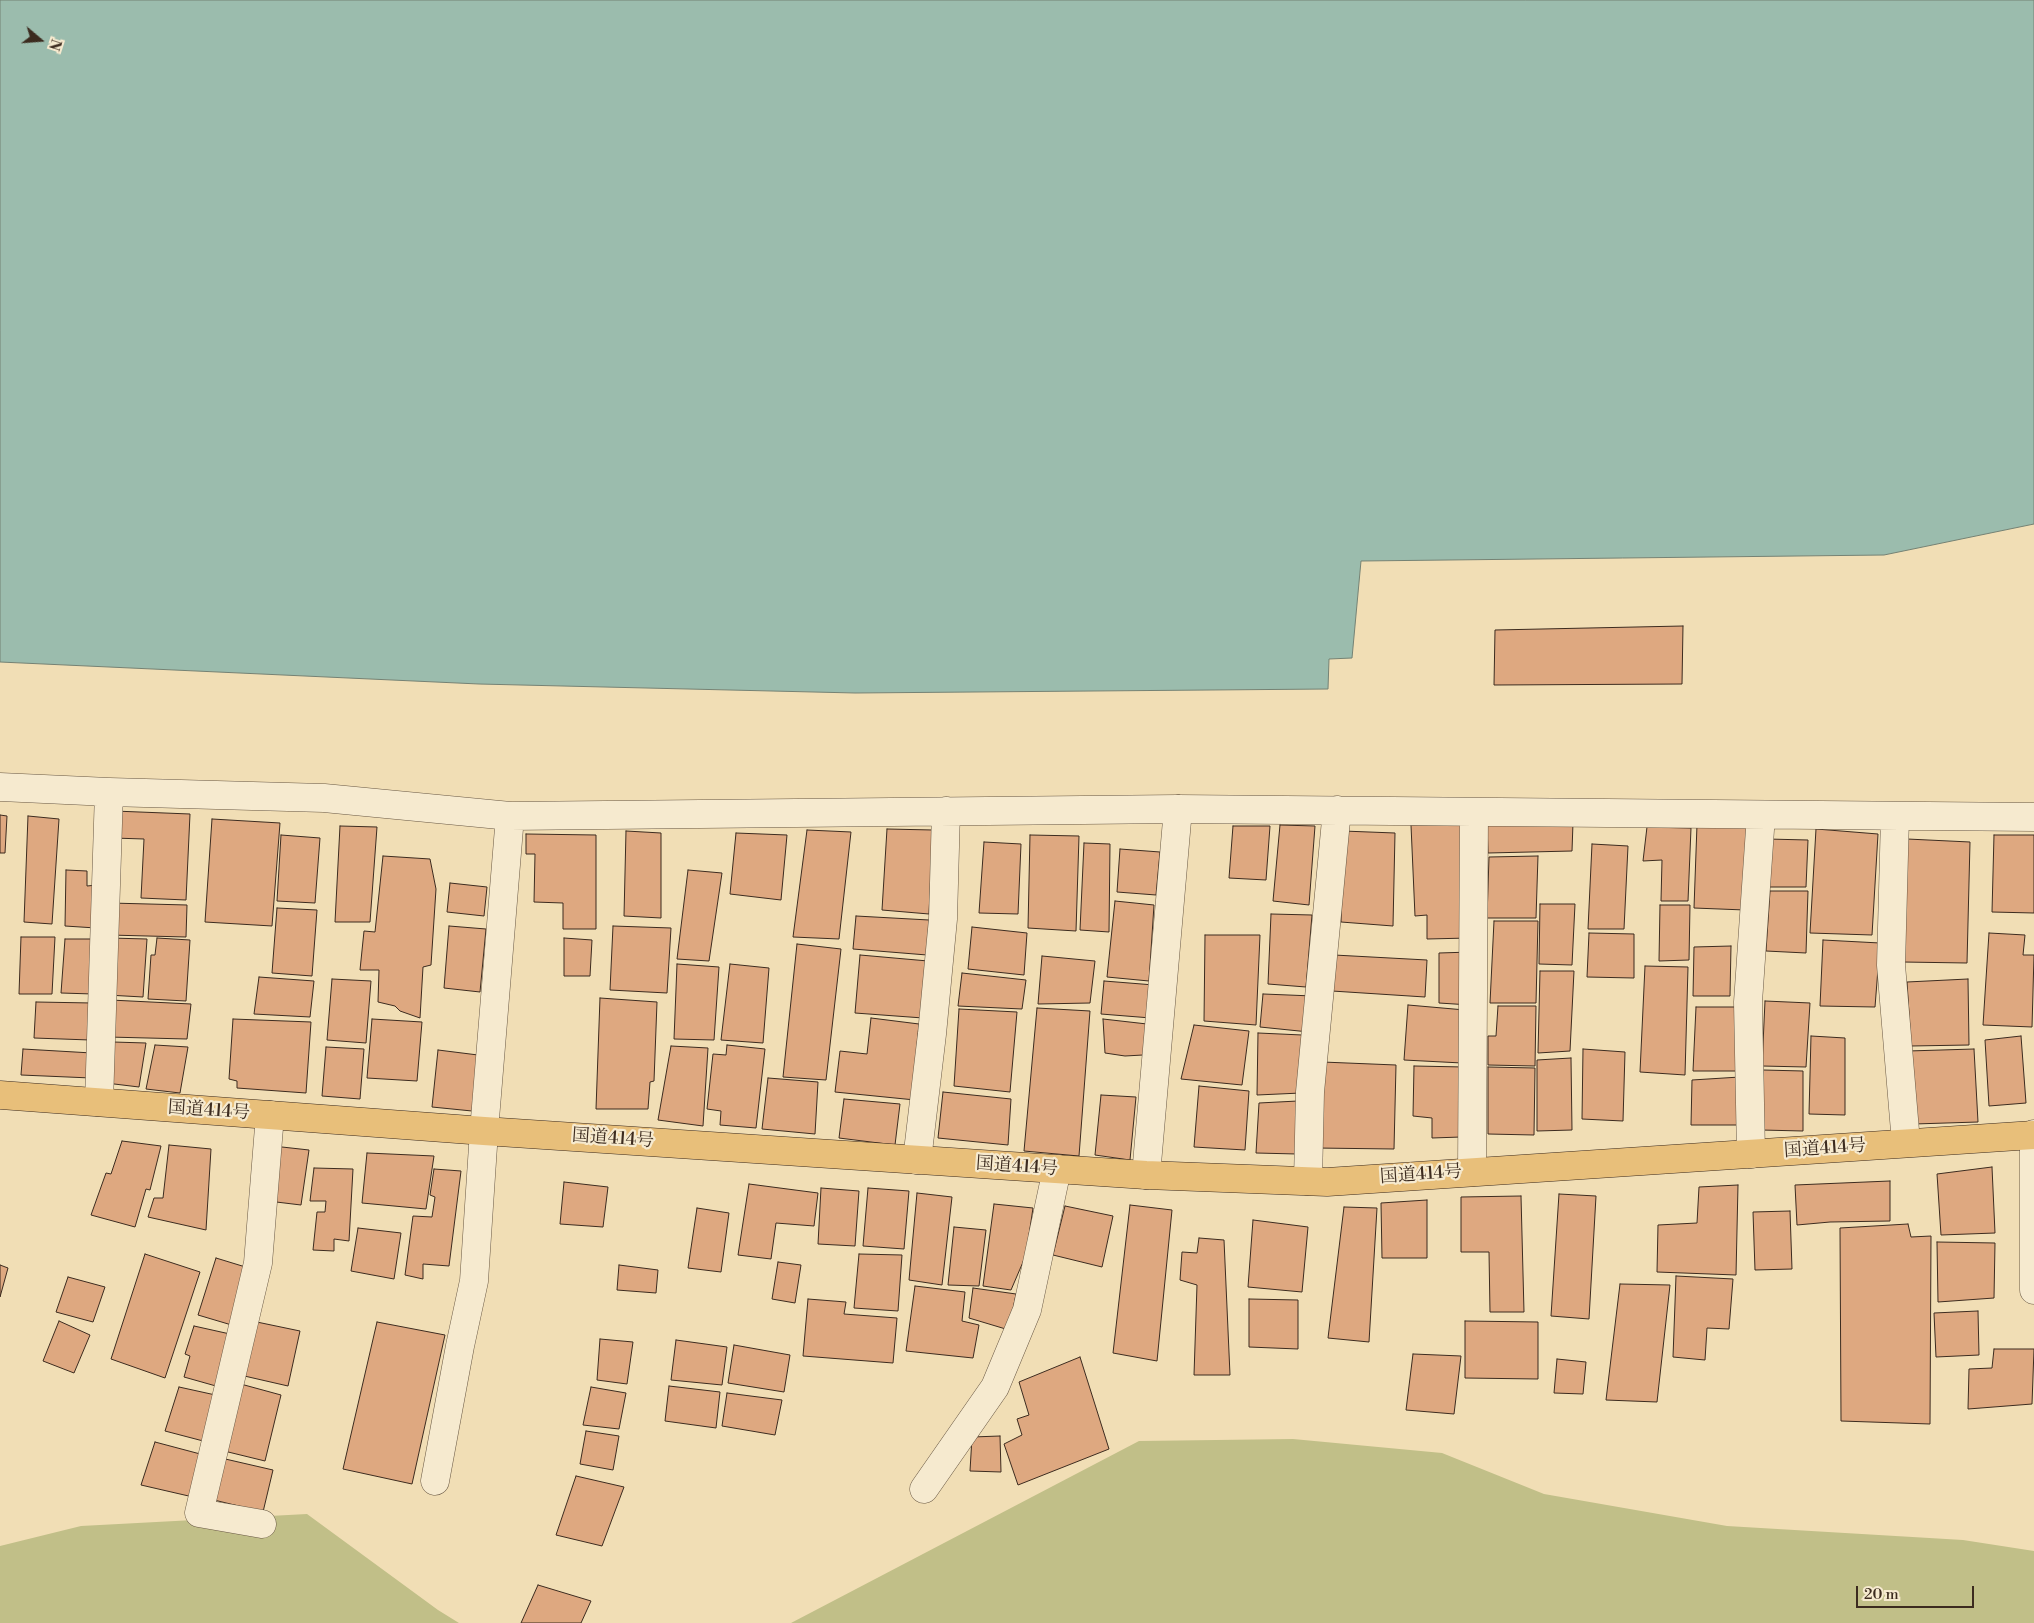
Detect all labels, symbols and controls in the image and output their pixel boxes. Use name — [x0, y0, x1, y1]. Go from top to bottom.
north arrow — [15, 15, 65, 65]
text: N — [44, 37, 65, 53]
street label: 国道414号 — [167, 1097, 251, 1125]
street label: 国道414号 — [571, 1125, 655, 1153]
street label: 国道414号 — [1783, 1135, 1867, 1163]
street label: 国道414号 — [975, 1153, 1059, 1181]
street label: 国道414号 — [1379, 1161, 1463, 1189]
scale bar — [1859, 1576, 1976, 1608]
text: 20 m — [1864, 1585, 1899, 1604]

